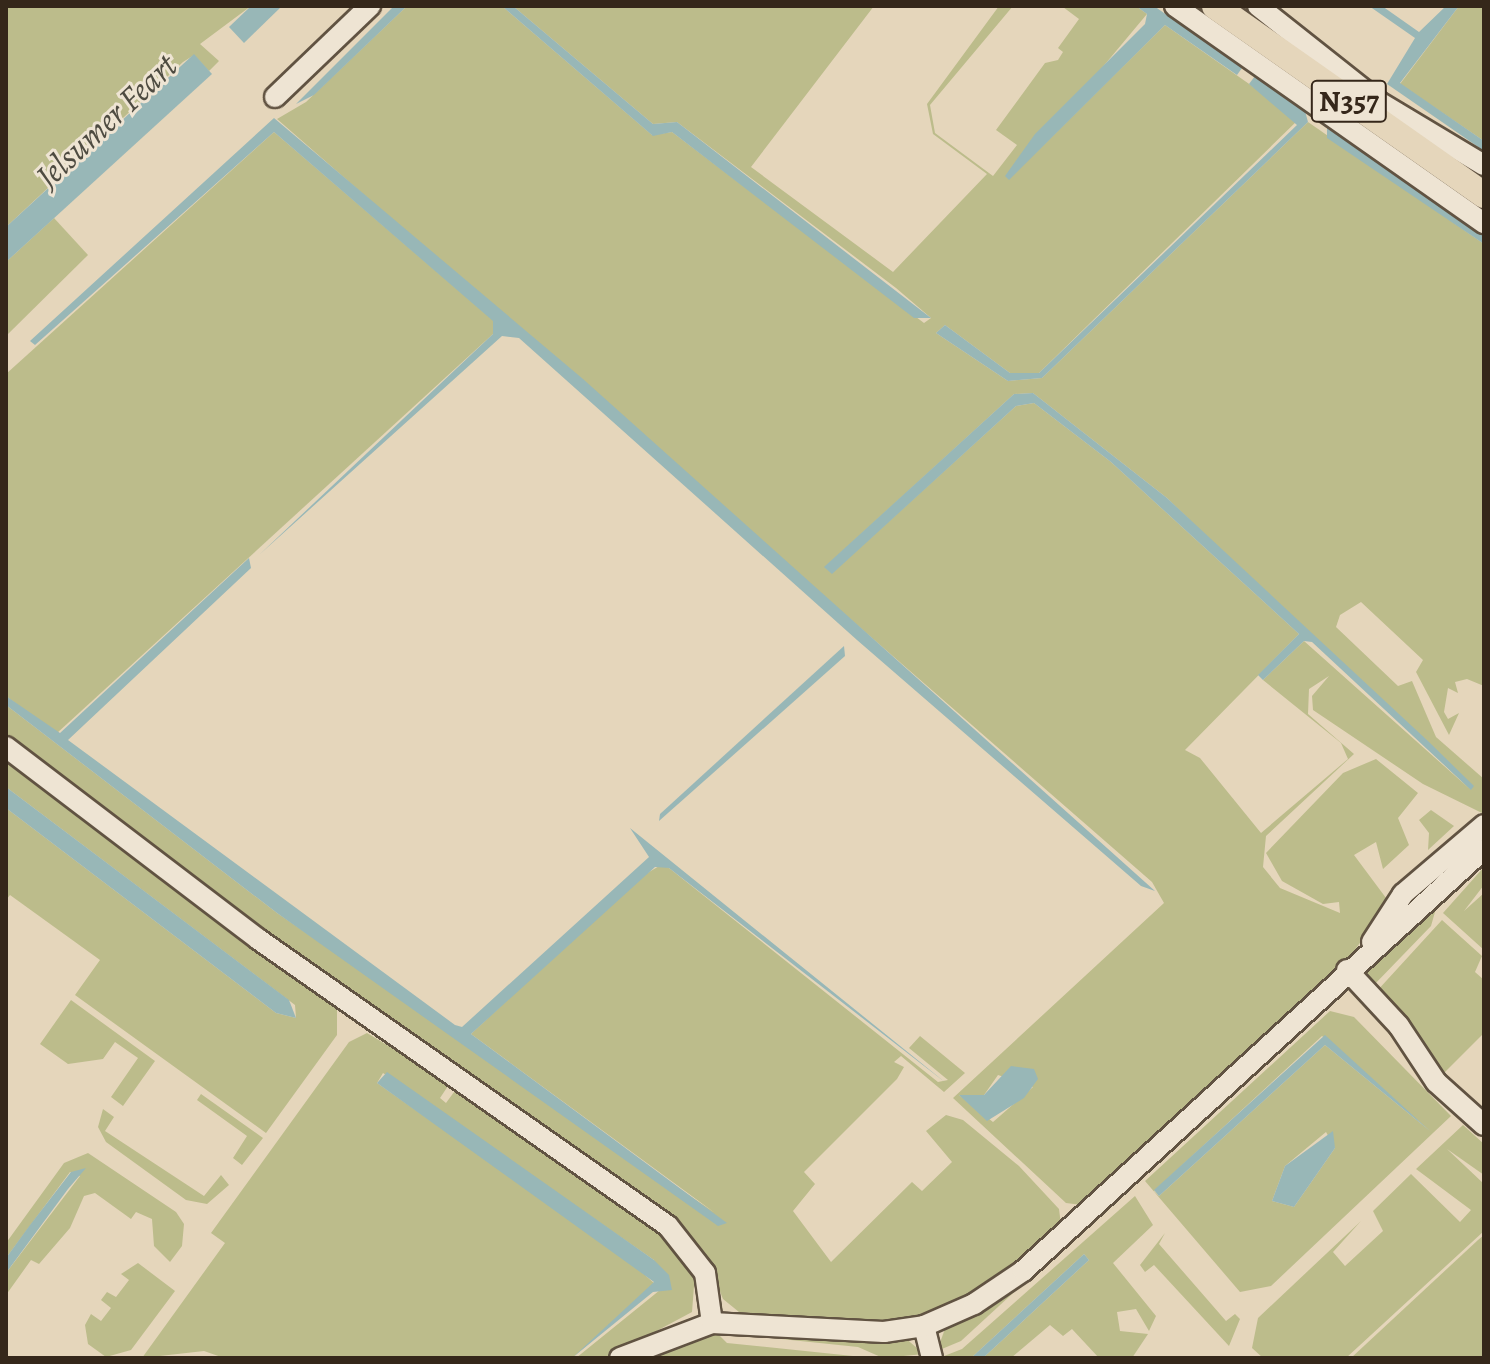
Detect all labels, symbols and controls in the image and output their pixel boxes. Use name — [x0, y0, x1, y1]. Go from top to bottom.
water label: Jelsumer Feart — [27, 46, 185, 196]
road number: N357 — [1309, 75, 1389, 127]

